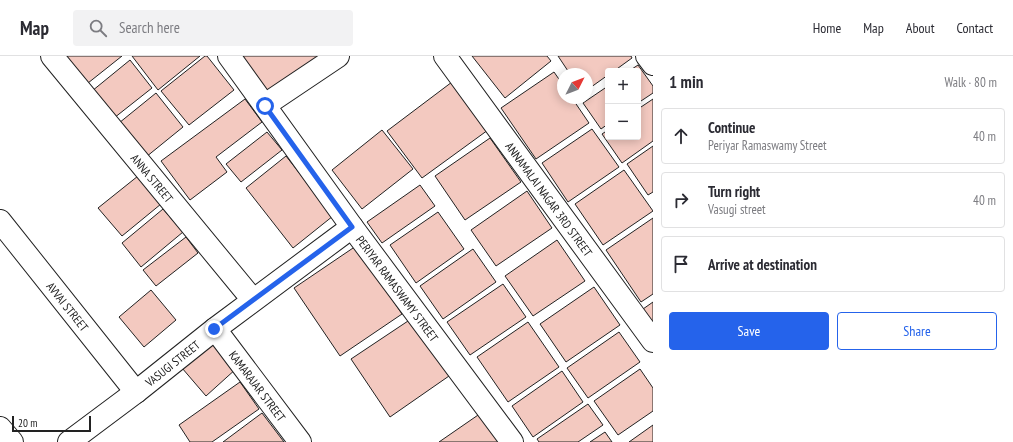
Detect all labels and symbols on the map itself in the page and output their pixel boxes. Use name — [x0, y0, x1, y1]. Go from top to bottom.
north arrow — [557, 68, 593, 104]
route start — [256, 97, 274, 115]
street label: ANNAMALAI NAGAR 3RD STREET — [503, 139, 596, 259]
street label: ANNA STREET — [128, 151, 177, 206]
street label: PERIYAR RAMASWAMY STREET — [353, 232, 442, 345]
street label: AVVAI STREET — [44, 279, 92, 334]
route end — [205, 320, 223, 338]
street label: VASUGI STREET — [141, 336, 203, 390]
street label: KAMARAJAR STREET — [226, 347, 290, 425]
scale bar — [12, 414, 91, 433]

